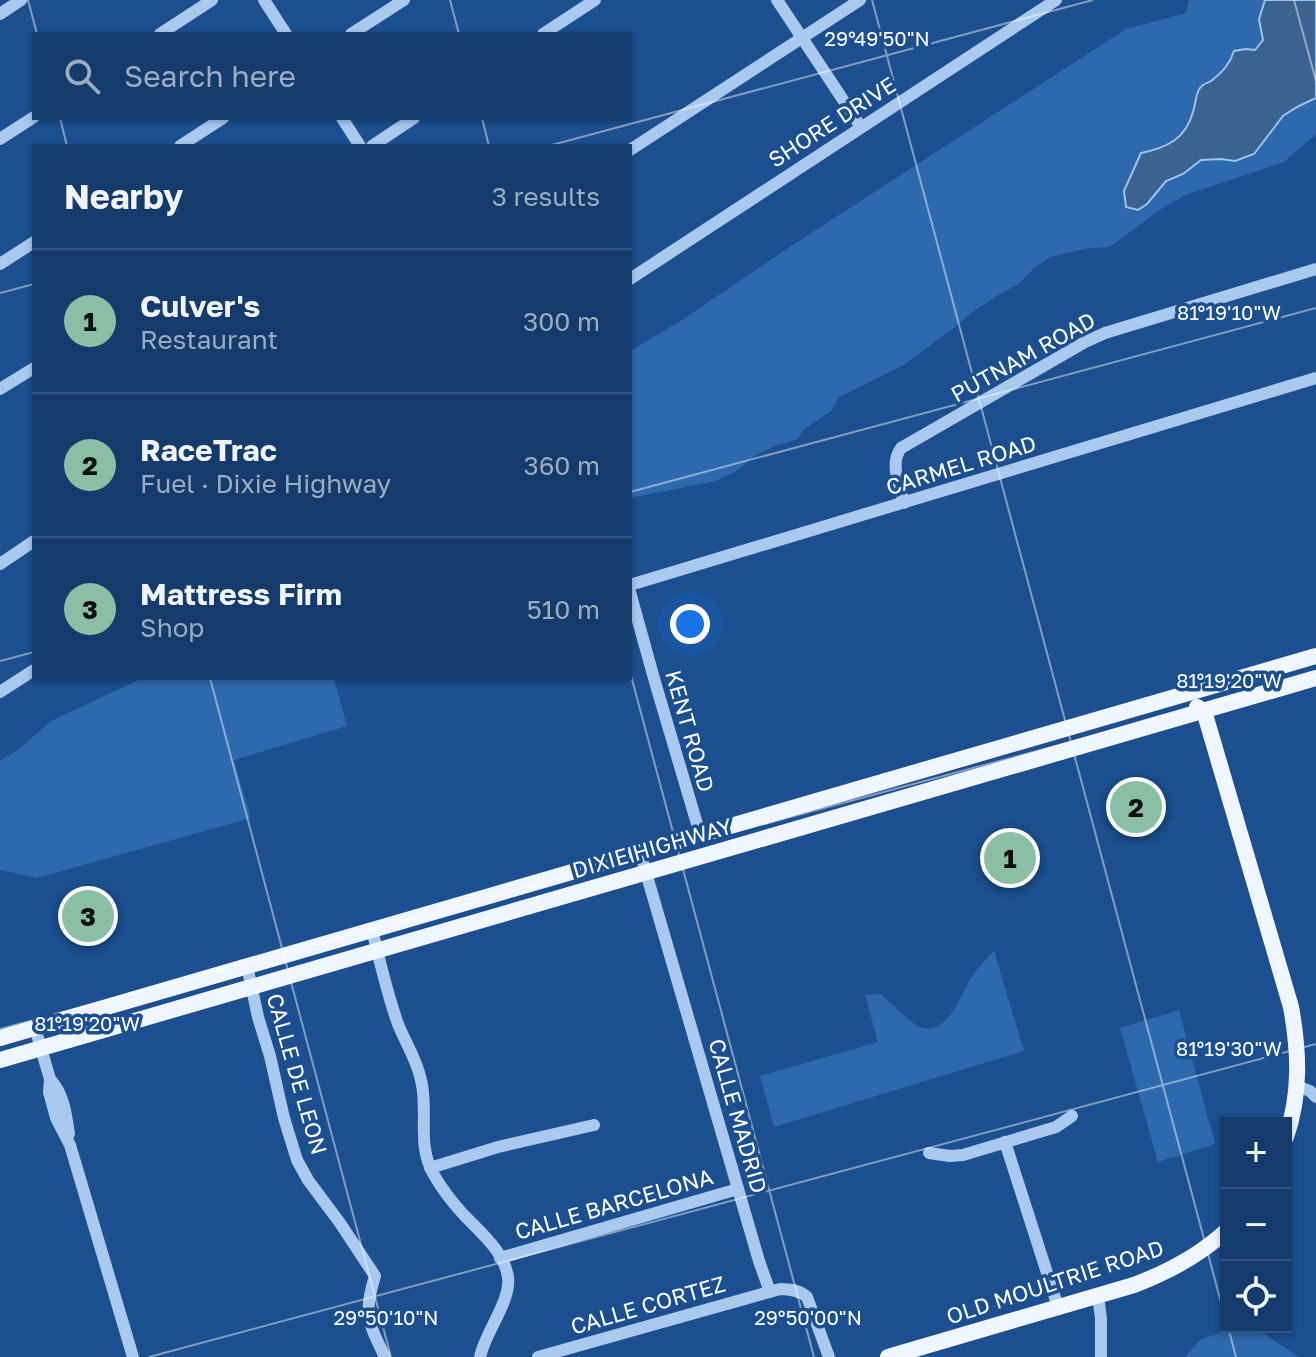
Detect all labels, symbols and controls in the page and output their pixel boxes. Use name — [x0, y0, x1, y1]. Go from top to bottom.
text: 29°49'50"N — [824, 26, 930, 50]
search box — [32, 32, 632, 120]
icon: search — [60, 54, 104, 98]
text: Search here — [124, 58, 296, 94]
street label: SHORE DRIVE — [763, 70, 900, 173]
text: Nearby — [64, 176, 184, 216]
text: 3 results — [492, 181, 600, 212]
text: Culver's — [140, 288, 260, 324]
text: 81°19'10"W — [1177, 300, 1281, 324]
text: 1 — [83, 306, 97, 337]
text: 300 m — [523, 306, 600, 337]
street label: PUTNAM ROAD — [946, 306, 1100, 407]
text: Restaurant — [140, 324, 278, 355]
street label: CARMEL ROAD — [883, 429, 1039, 500]
text: RaceTrac — [140, 432, 277, 468]
text: 2 — [82, 450, 98, 481]
text: 360 m — [523, 450, 600, 481]
text: Fuel · Dixie Highway — [140, 468, 391, 499]
text: Mattress Firm — [140, 576, 342, 612]
text: 3 — [82, 594, 98, 625]
text: 510 m — [527, 594, 600, 625]
your location — [670, 604, 710, 644]
text: Shop — [140, 612, 204, 643]
street label: KENT ROAD — [660, 667, 721, 795]
text: 81°19'20"W — [1176, 668, 1282, 692]
pin: 2 — [1110, 777, 1162, 837]
street label: DIXIE HIGHWAY — [569, 812, 735, 883]
pin: 1 — [984, 828, 1036, 888]
pin: 3 — [62, 886, 114, 946]
street label: CALLE DE LEON — [262, 990, 333, 1158]
text: 81°19'20"W — [34, 1011, 140, 1035]
street label: CALLE MADRID — [704, 1035, 773, 1196]
text: 81°19'30"W — [1176, 1036, 1282, 1060]
map controls — [1220, 1117, 1292, 1333]
button: + — [1220, 1117, 1292, 1189]
street label: CALLE BARCELONA — [512, 1162, 716, 1245]
button: − — [1220, 1189, 1292, 1261]
street label: OLD MOULTRIE ROAD — [943, 1234, 1167, 1329]
button: locate — [1220, 1261, 1292, 1333]
street label: CALLE CORTEZ — [567, 1270, 728, 1339]
text: 29°50'10"N — [334, 1305, 439, 1329]
text: 29°50'00"N — [754, 1305, 862, 1329]

